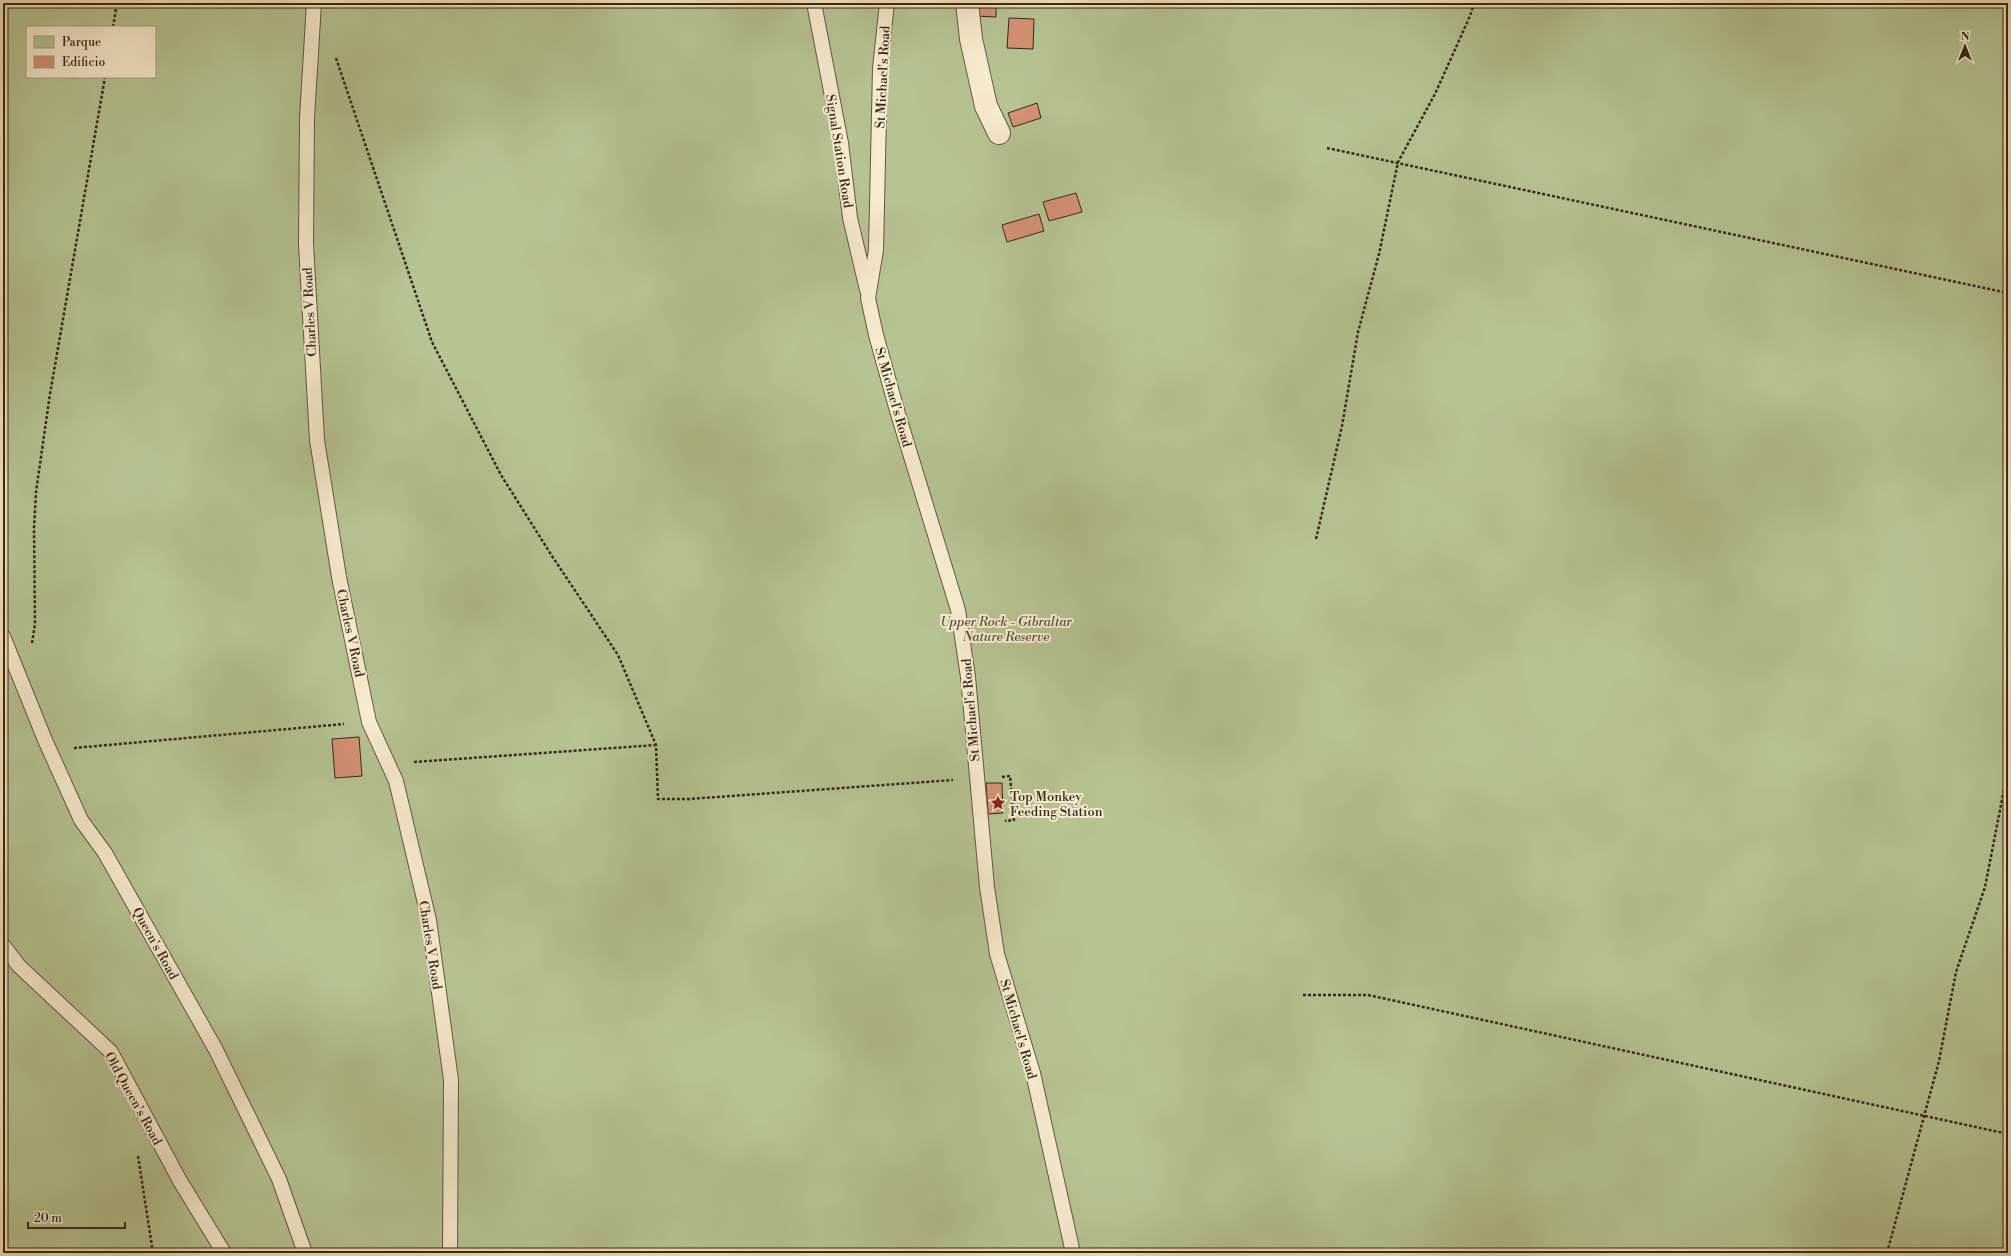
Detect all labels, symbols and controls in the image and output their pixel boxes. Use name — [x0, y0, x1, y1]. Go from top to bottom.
street label: St Michael's Road — [872, 25, 894, 129]
legend — [26, 26, 156, 78]
north arrow — [1945, 26, 1985, 66]
text: N — [1961, 30, 1970, 44]
text: Parque — [62, 35, 101, 50]
text: Edificio — [62, 55, 105, 70]
street label: Signal Station Road — [822, 93, 856, 210]
street label: Charles V Road — [300, 266, 320, 357]
street label: St Michael's Road — [871, 345, 915, 450]
street label: Charles V Road — [333, 588, 367, 679]
park label: Upper Rock - Gibraltar Nature Reserve — [940, 614, 1072, 645]
street label: St Michael's Road — [958, 657, 983, 762]
place label: Top Monkey Feeding Station — [1010, 789, 1103, 820]
place icon: Top Monkey Feeding Station — [989, 794, 1007, 812]
street label: Charles V Road — [415, 900, 445, 991]
street label: Queen's Road — [129, 905, 182, 983]
street label: St Michael's Road — [996, 977, 1040, 1082]
street label: Old Queen's Road — [101, 1049, 166, 1148]
scale bar — [28, 1204, 125, 1230]
text: 20 m — [34, 1211, 62, 1226]

